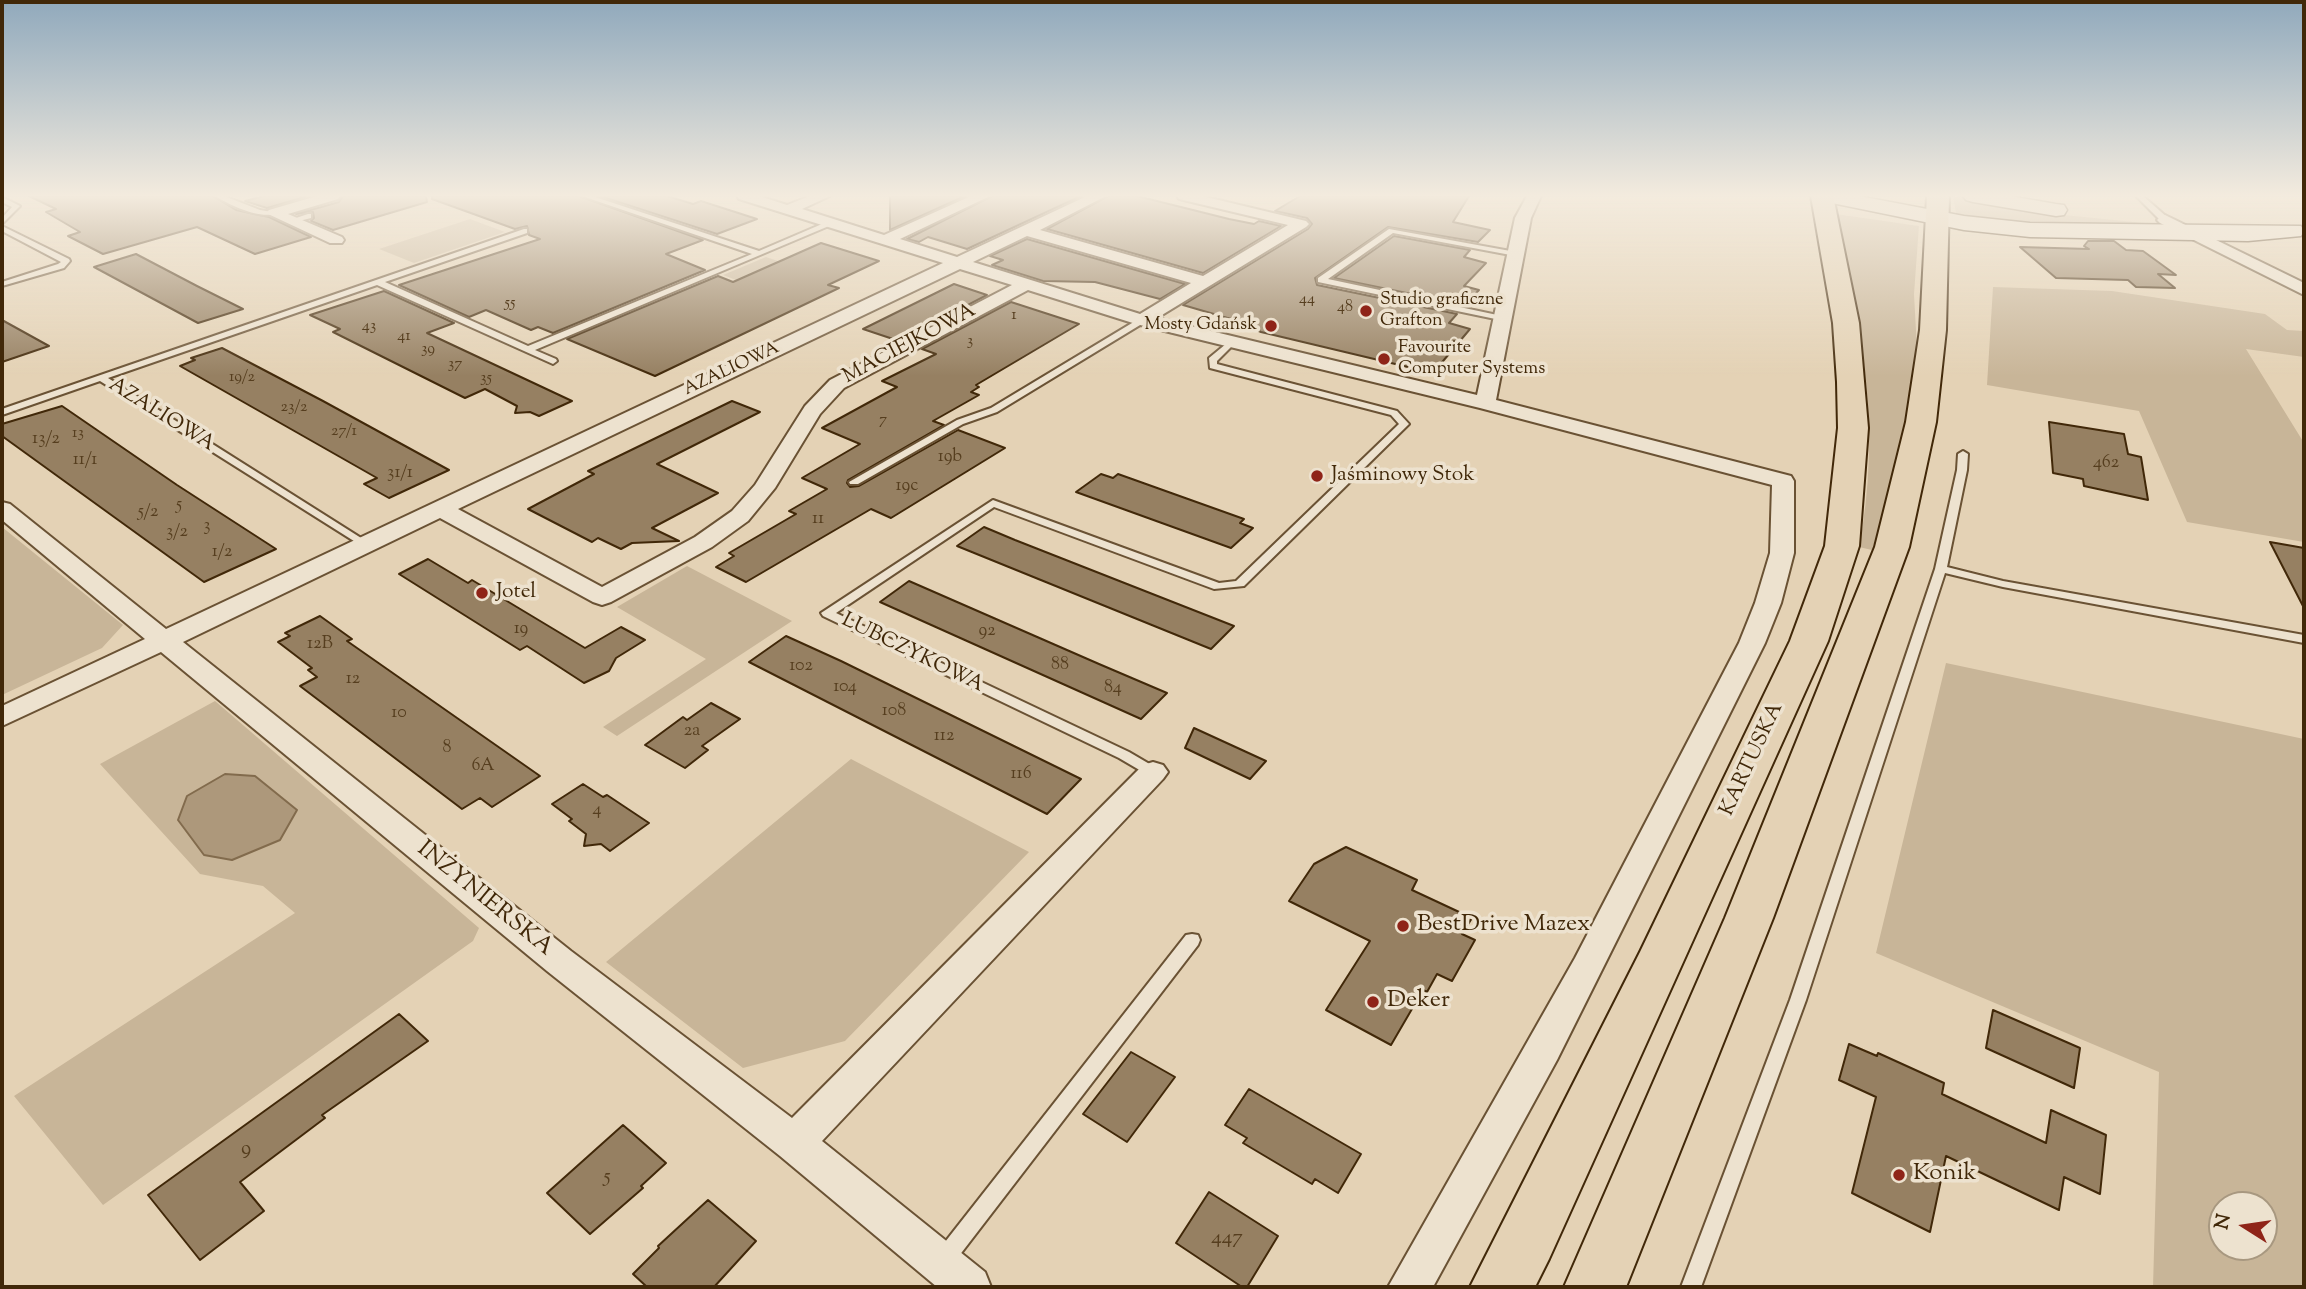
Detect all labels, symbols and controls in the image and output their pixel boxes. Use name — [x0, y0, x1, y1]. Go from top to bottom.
house number: 44 — [1299, 290, 1315, 310]
place label: Studio graficzne Grafton — [1380, 290, 1503, 332]
house number: 55 — [504, 294, 516, 314]
house number: 48 — [1337, 298, 1353, 318]
street label: MACIEJKOWA — [839, 299, 981, 391]
marker: Studio graficzne Grafton — [1358, 303, 1374, 319]
house number: 1 — [1011, 306, 1017, 326]
place label: Mosty Gdańsk — [1144, 315, 1257, 337]
house number: 43 — [362, 317, 376, 337]
marker: Mosty Gdańsk — [1263, 318, 1279, 334]
house number: 41 — [397, 327, 411, 347]
house number: 3 — [967, 332, 973, 352]
street label: AZALIOWA — [681, 338, 783, 402]
place label: Favourite Computer Systems — [1398, 338, 1545, 380]
house number: 39 — [421, 340, 435, 360]
marker: Favourite Computer Systems — [1376, 351, 1392, 367]
house number: 37 — [448, 355, 462, 375]
house number: 19/2 — [229, 368, 255, 388]
house number: 35 — [480, 369, 492, 389]
street label: AZALIOWA — [103, 373, 219, 459]
house number: 23/2 — [281, 398, 307, 418]
house number: 7 — [879, 411, 887, 431]
house number: 27/1 — [331, 422, 357, 442]
house number: 13 — [72, 424, 84, 444]
house number: 13/2 — [32, 429, 60, 451]
house number: 19b — [938, 447, 962, 469]
house number: 11/1 — [73, 450, 97, 472]
house number: 462 — [2093, 453, 2119, 475]
house number: 31/1 — [387, 463, 413, 485]
place label: Jaśminowy Stok — [1331, 463, 1475, 489]
marker: Jaśminowy Stok — [1309, 468, 1325, 484]
house number: 19c — [896, 476, 918, 498]
house number: 5 — [176, 495, 182, 517]
house number: 5/2 — [138, 502, 158, 524]
house number: 11 — [812, 509, 824, 531]
house number: 3 — [203, 516, 211, 538]
house number: 3/2 — [166, 522, 188, 544]
house number: 1/2 — [212, 542, 232, 564]
place label: Jotel — [496, 580, 536, 606]
marker: Jotel — [474, 585, 490, 601]
street label: LUBCZYKOWA — [837, 609, 987, 699]
house number: 19 — [514, 619, 528, 641]
house number: 92 — [978, 621, 996, 643]
house number: 12B — [307, 634, 333, 656]
house number: 88 — [1051, 655, 1069, 677]
house number: 102 — [789, 656, 813, 678]
house number: 12 — [346, 669, 360, 691]
house number: 104 — [833, 677, 857, 699]
house number: 84 — [1104, 678, 1122, 700]
street label: KARTUSKA — [1716, 699, 1790, 821]
house number: 108 — [882, 701, 906, 723]
house number: 10 — [391, 703, 407, 725]
house number: 2a — [684, 721, 700, 743]
house number: 112 — [934, 726, 954, 748]
house number: 8 — [443, 738, 451, 760]
house number: 6A — [471, 756, 495, 778]
house number: 116 — [1010, 764, 1032, 786]
house number: 4 — [592, 800, 602, 822]
street label: INŻYNIERSKA — [410, 836, 558, 964]
place label: BestDrive Mazex — [1417, 912, 1590, 940]
marker: BestDrive Mazex — [1395, 918, 1411, 934]
place label: Deker — [1387, 988, 1450, 1016]
marker: Deker — [1365, 994, 1381, 1010]
house number: 9 — [241, 1137, 251, 1163]
place label: Konik — [1913, 1161, 1977, 1189]
house number: 5 — [603, 1165, 611, 1191]
marker: Konik — [1891, 1167, 1907, 1183]
north arrow — [2208, 1191, 2278, 1261]
text: N — [2209, 1212, 2239, 1232]
house number: 447 — [1211, 1226, 1243, 1252]

